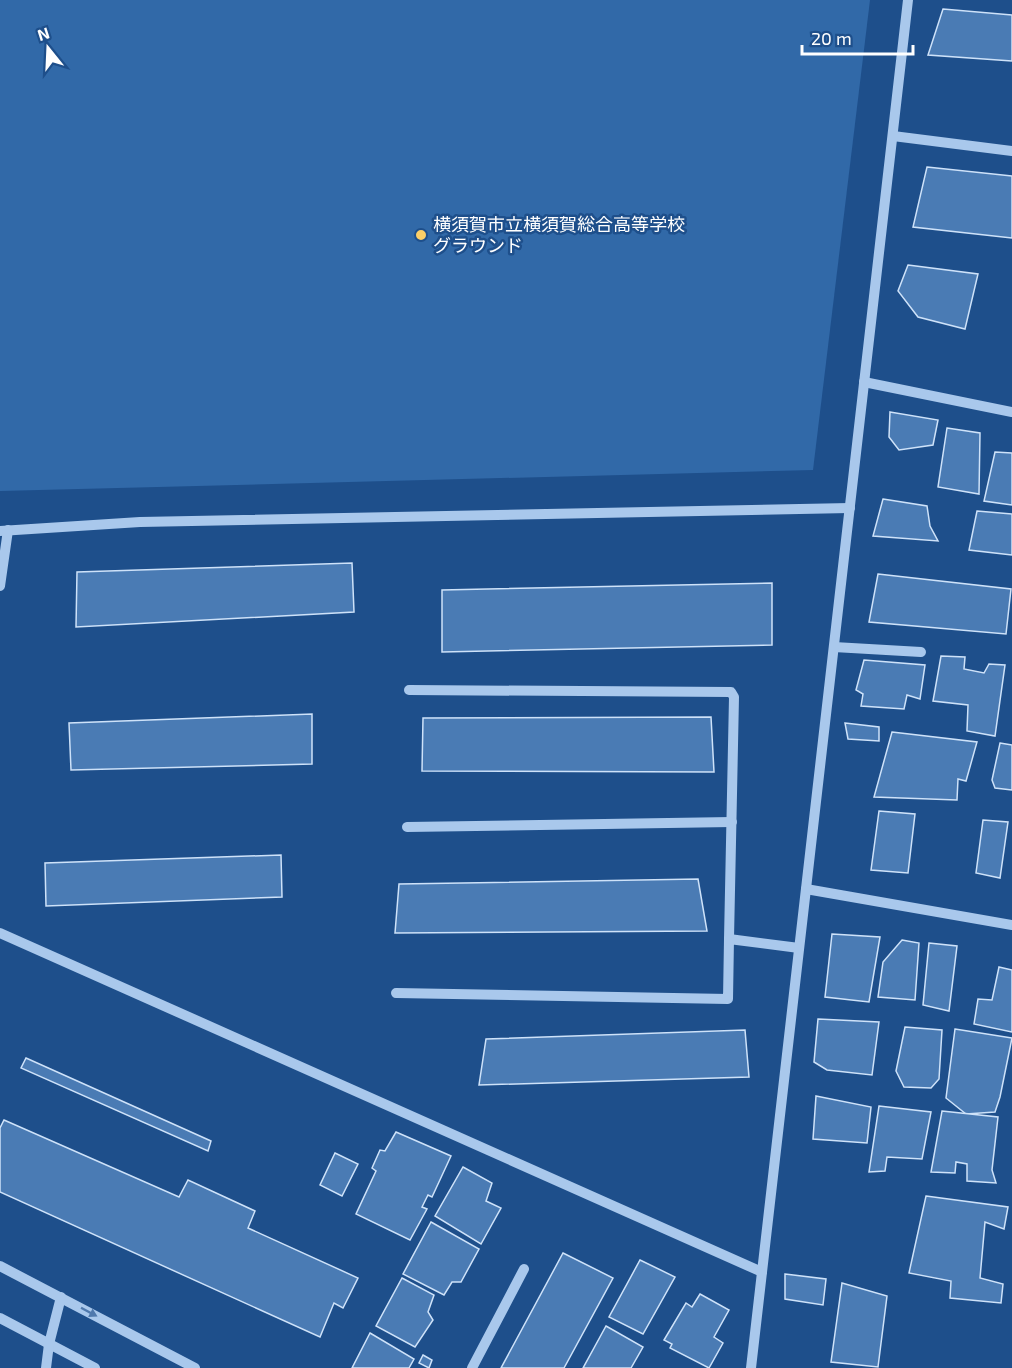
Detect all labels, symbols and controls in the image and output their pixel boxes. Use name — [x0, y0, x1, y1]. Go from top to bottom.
north arrow — [18, 18, 78, 78]
scale bar — [802, 18, 913, 56]
text: N — [35, 22, 52, 44]
text: 20 m — [811, 27, 852, 49]
place label: 横須賀市立横須賀総合高等学校 グラウンド — [433, 213, 685, 256]
marker: 横須賀市立横須賀総合高等学校 グラウンド — [414, 228, 428, 242]
one-way arrow — [81, 1307, 98, 1317]

